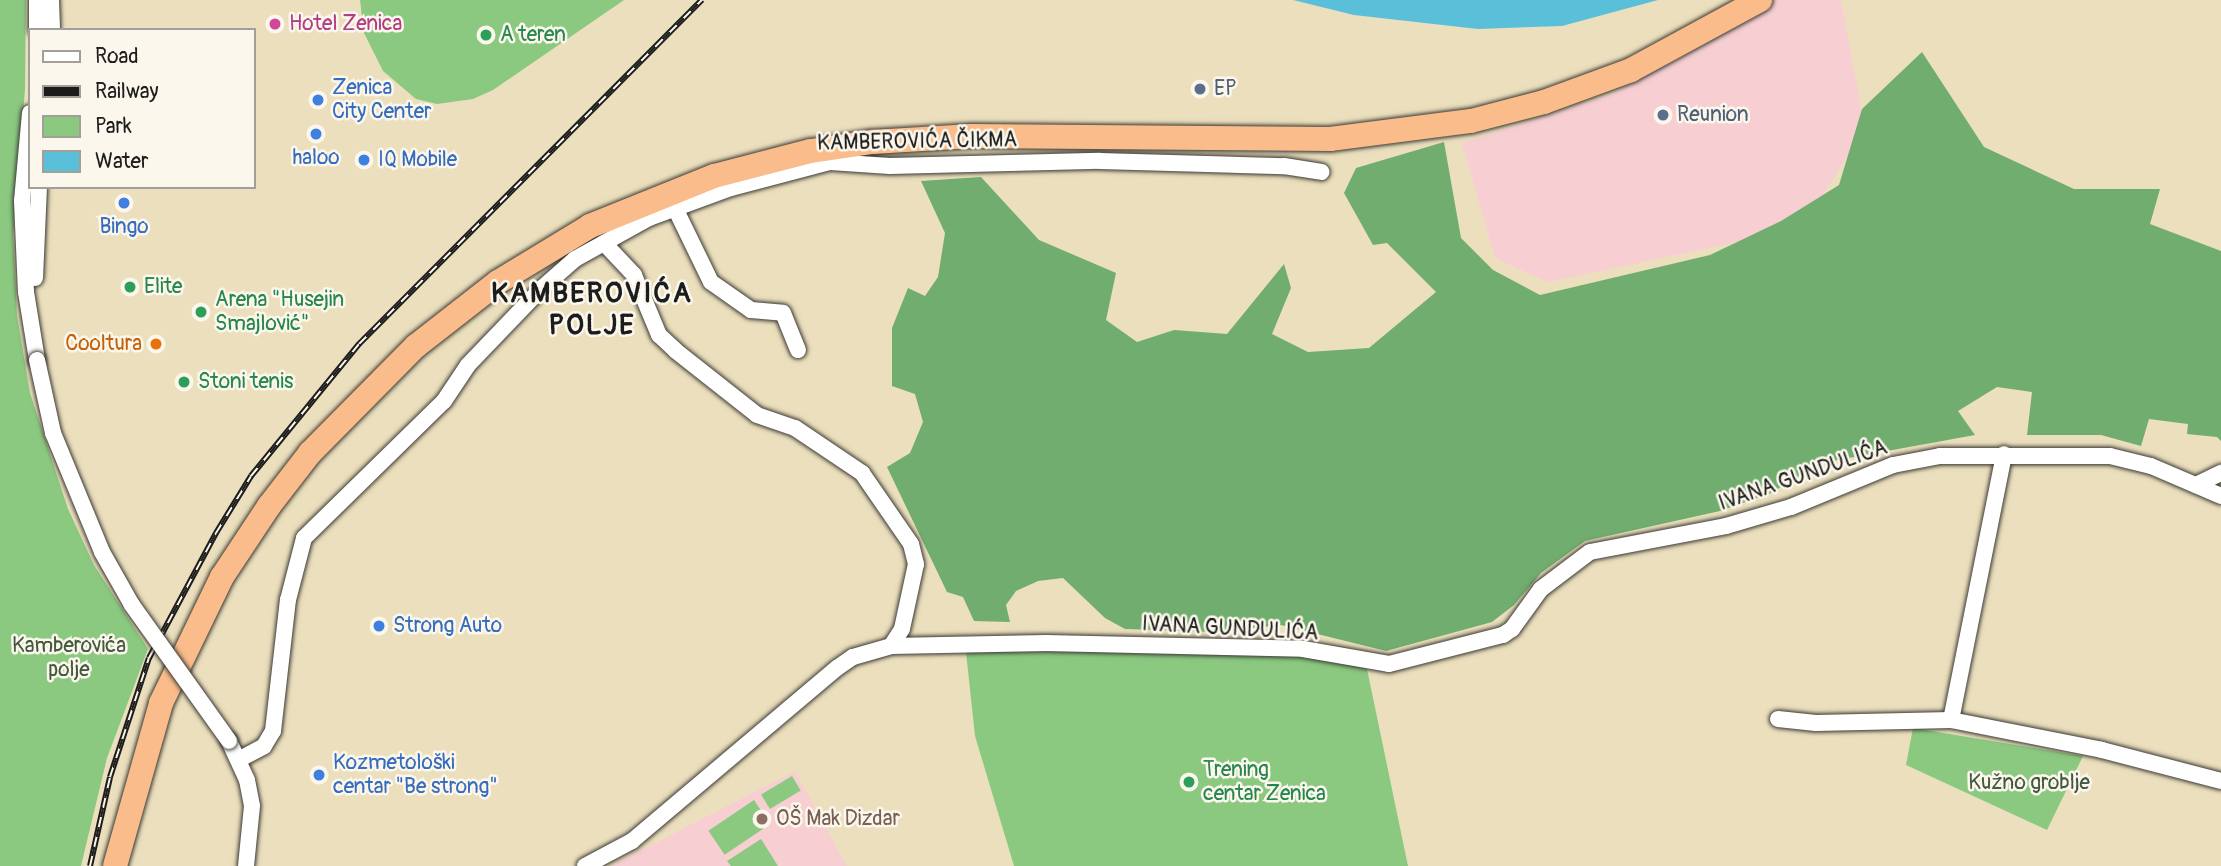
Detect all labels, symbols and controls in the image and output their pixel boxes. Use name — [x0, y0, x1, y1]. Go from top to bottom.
place label: Hotel Zenica — [289, 11, 402, 37]
marker: Hotel Zenica — [267, 16, 283, 32]
place label: A teren — [500, 22, 566, 48]
marker: A teren — [478, 27, 494, 43]
legend — [28, 28, 256, 189]
text: Road — [95, 43, 139, 70]
place label: Zenica City Center — [332, 75, 432, 125]
place label: EP — [1214, 76, 1237, 102]
text: Railway — [95, 78, 159, 105]
marker: EP — [1192, 81, 1208, 97]
marker: Zenica City Center — [310, 92, 326, 108]
place label: Reunion — [1677, 102, 1749, 128]
marker: Reunion — [1655, 107, 1671, 123]
text: Park — [95, 113, 132, 140]
marker: haloo — [308, 126, 324, 142]
street label: KAMBEROVIĆA ČIKMA — [817, 128, 1017, 156]
place label: haloo — [292, 145, 340, 171]
place label: IQ Mobile — [378, 147, 457, 173]
text: Water — [95, 148, 148, 175]
marker: IQ Mobile — [356, 152, 372, 168]
marker: Bingo — [116, 195, 132, 211]
place label: Bingo — [99, 214, 149, 240]
place label: Elite — [144, 274, 182, 300]
district label: KAMBEROVIĆA POLJE — [492, 277, 692, 343]
marker: Elite — [122, 279, 138, 295]
place label: Arena "Husejin Smajlović" — [215, 287, 344, 337]
marker: Arena "Husejin Smajlović" — [193, 304, 209, 320]
place label: Cooltura — [65, 331, 142, 357]
marker: Cooltura — [148, 336, 164, 352]
place label: Stoni tenis — [198, 369, 293, 395]
marker: Stoni tenis — [176, 374, 192, 390]
street label: IVANA GUNDULIĆA — [1715, 435, 1891, 517]
street label: IVANA GUNDULIĆA — [1141, 612, 1319, 646]
place label: Strong Auto — [393, 613, 502, 639]
marker: Strong Auto — [371, 618, 387, 634]
park label: Kamberovića polje — [12, 633, 126, 683]
place label: Kozmetološki centar "Be strong" — [333, 750, 498, 800]
place label: Trening centar Zenica — [1203, 757, 1326, 807]
marker: Kozmetološki centar "Be strong" — [311, 767, 327, 783]
park label: Kužno groblje — [1968, 770, 2090, 796]
marker: Trening centar Zenica — [1181, 774, 1197, 790]
place label: OŠ Mak Dizdar — [776, 806, 900, 832]
marker: OŠ Mak Dizdar — [754, 811, 770, 827]

